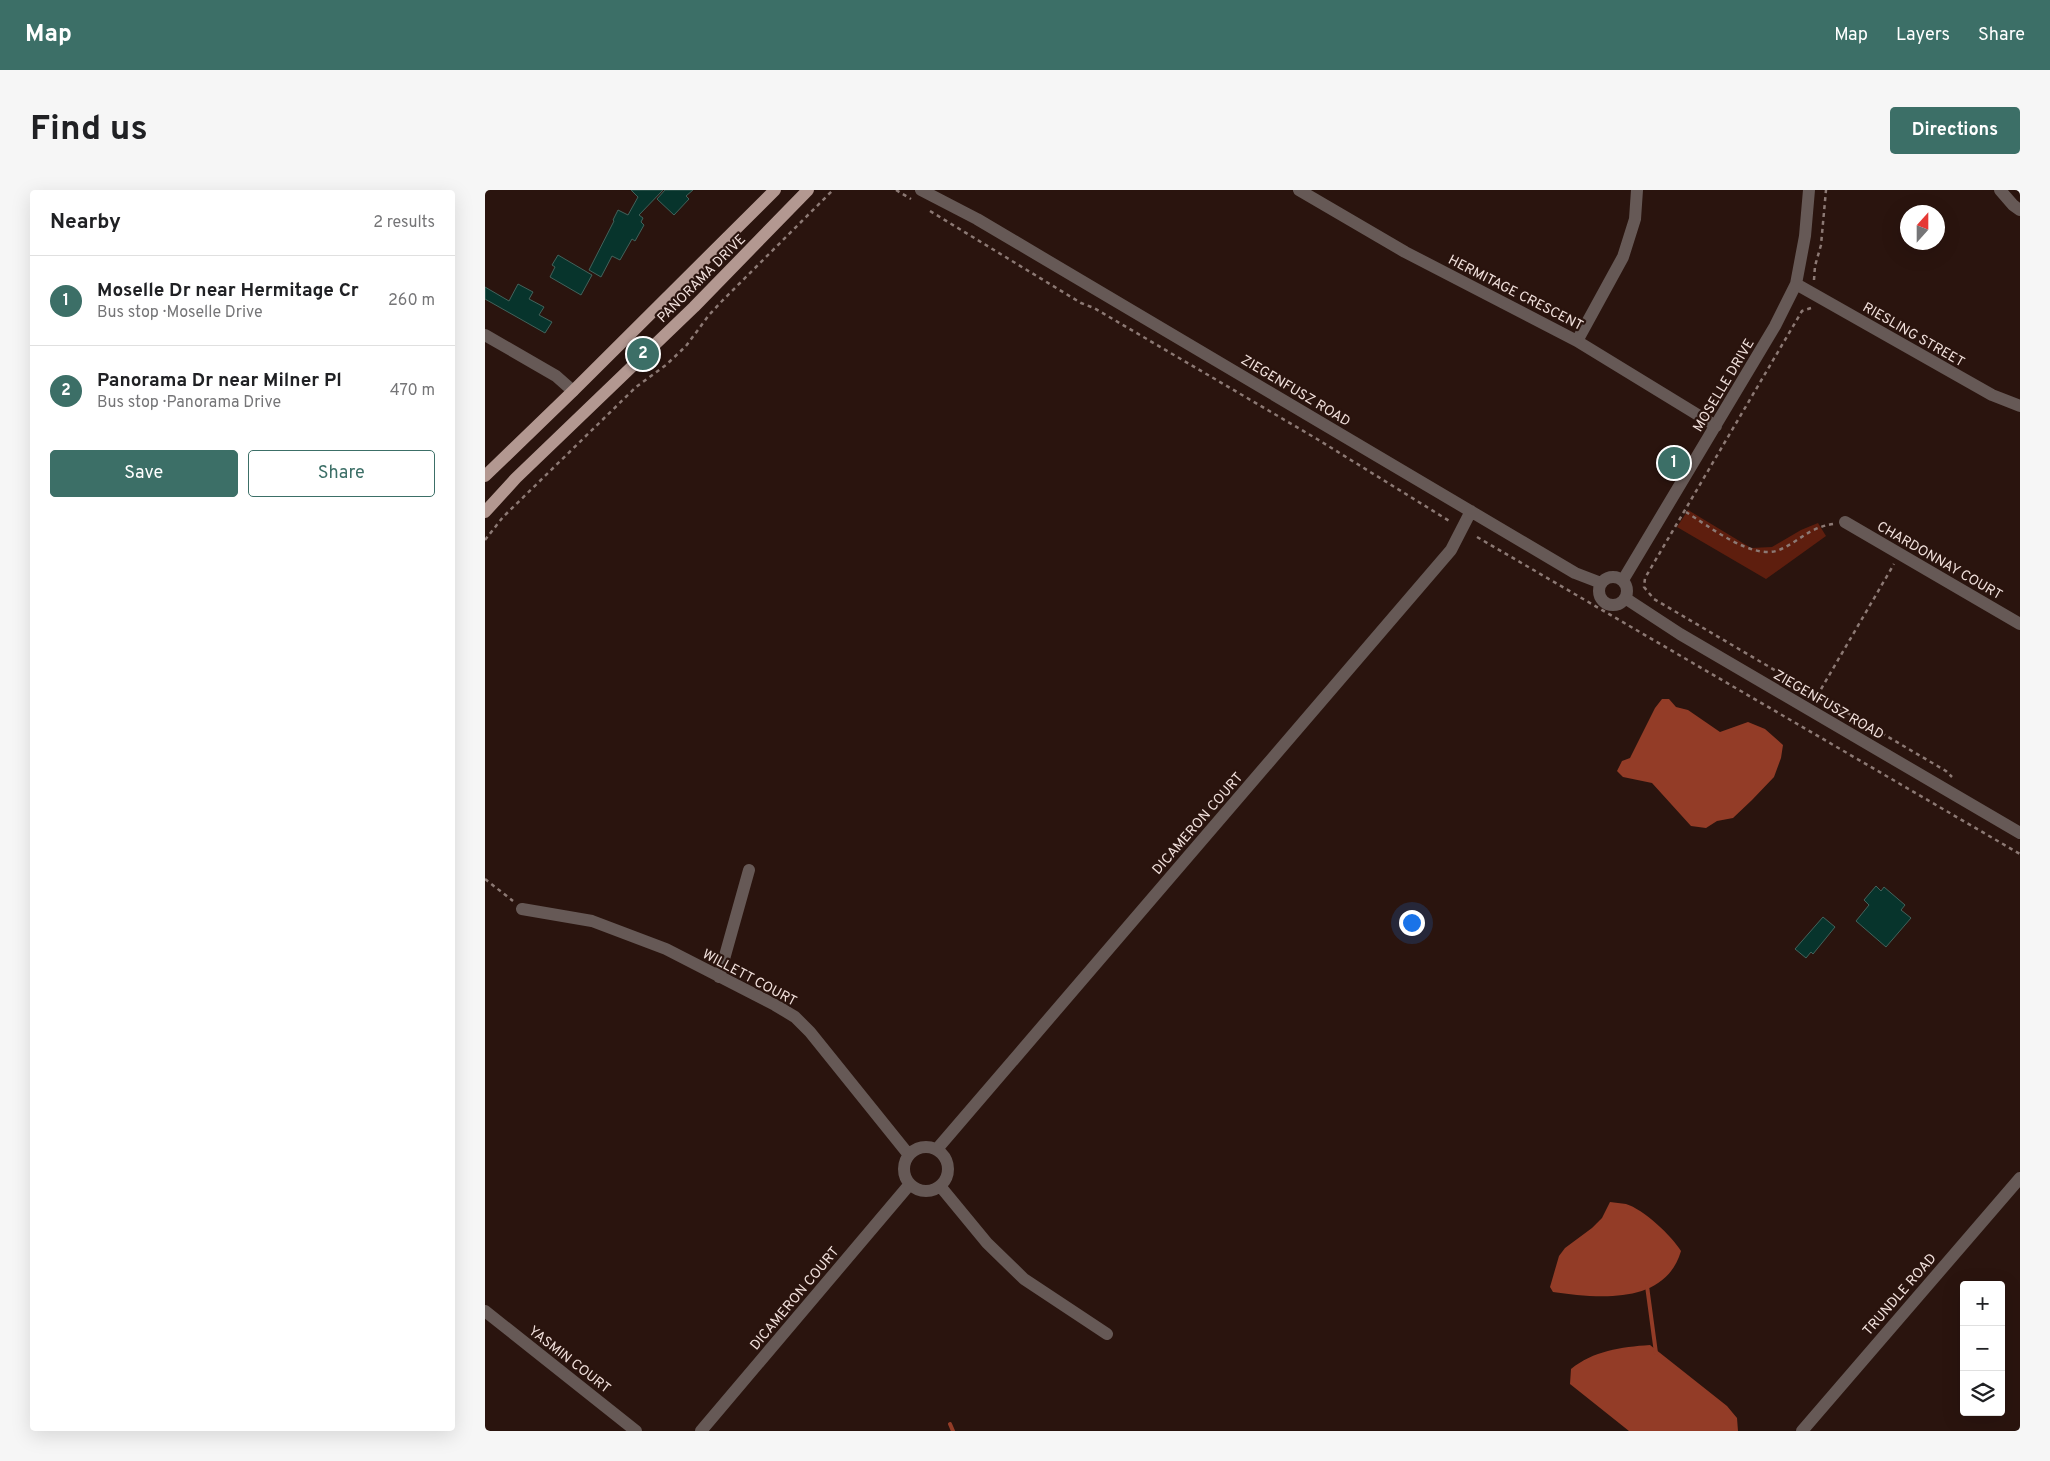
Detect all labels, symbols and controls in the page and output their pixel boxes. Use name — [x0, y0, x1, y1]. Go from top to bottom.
text: Map — [25, 20, 72, 50]
text: Map — [1834, 24, 1868, 47]
text: Layers — [1896, 24, 1950, 47]
text: Share — [1978, 24, 2025, 47]
button: Directions — [1890, 107, 2020, 154]
text: Find us — [30, 108, 148, 152]
north arrow — [1900, 205, 1945, 250]
text: Nearby — [50, 209, 121, 236]
text: 2 results — [373, 213, 435, 233]
street label: PANORAMA DRIVE — [654, 231, 750, 327]
street label: HERMITAGE CRESCENT — [1445, 252, 1586, 335]
text: Moselle Dr near Hermitage Cr — [97, 279, 359, 303]
text: 1 — [63, 291, 69, 311]
text: 260 m — [388, 291, 435, 311]
street label: RIESLING STREET — [1859, 299, 1967, 371]
text: Bus stop · Moselle Drive — [97, 303, 263, 323]
pin: 2 — [627, 335, 659, 373]
street label: MOSELLE DRIVE — [1690, 336, 1759, 435]
street label: ZIEGENFUSZ ROAD — [1237, 352, 1353, 431]
text: Panorama Dr near Milner Pl — [97, 369, 342, 393]
text: 2 — [61, 381, 71, 401]
text: 470 m — [390, 381, 435, 401]
text: Bus stop · Panorama Drive — [97, 393, 281, 413]
pin: 1 — [1658, 444, 1690, 482]
button: Save — [50, 450, 238, 497]
button: Share — [248, 450, 435, 497]
street label: CHARDONNAY COURT — [1874, 518, 2005, 604]
street label: ZIEGENFUSZ ROAD — [1770, 667, 1886, 744]
street label: DICAMERON COURT — [1149, 770, 1247, 878]
your location — [1399, 910, 1425, 936]
street label: WILLETT COURT — [699, 946, 799, 1010]
street label: DICAMERON COURT — [747, 1244, 843, 1354]
street label: TRUNDLE ROAD — [1860, 1250, 1940, 1340]
map controls — [1960, 1281, 2005, 1416]
button: + — [1960, 1281, 2005, 1326]
street label: YASMIN COURT — [525, 1323, 614, 1398]
button: − — [1960, 1326, 2005, 1371]
button: layers — [1960, 1371, 2005, 1416]

